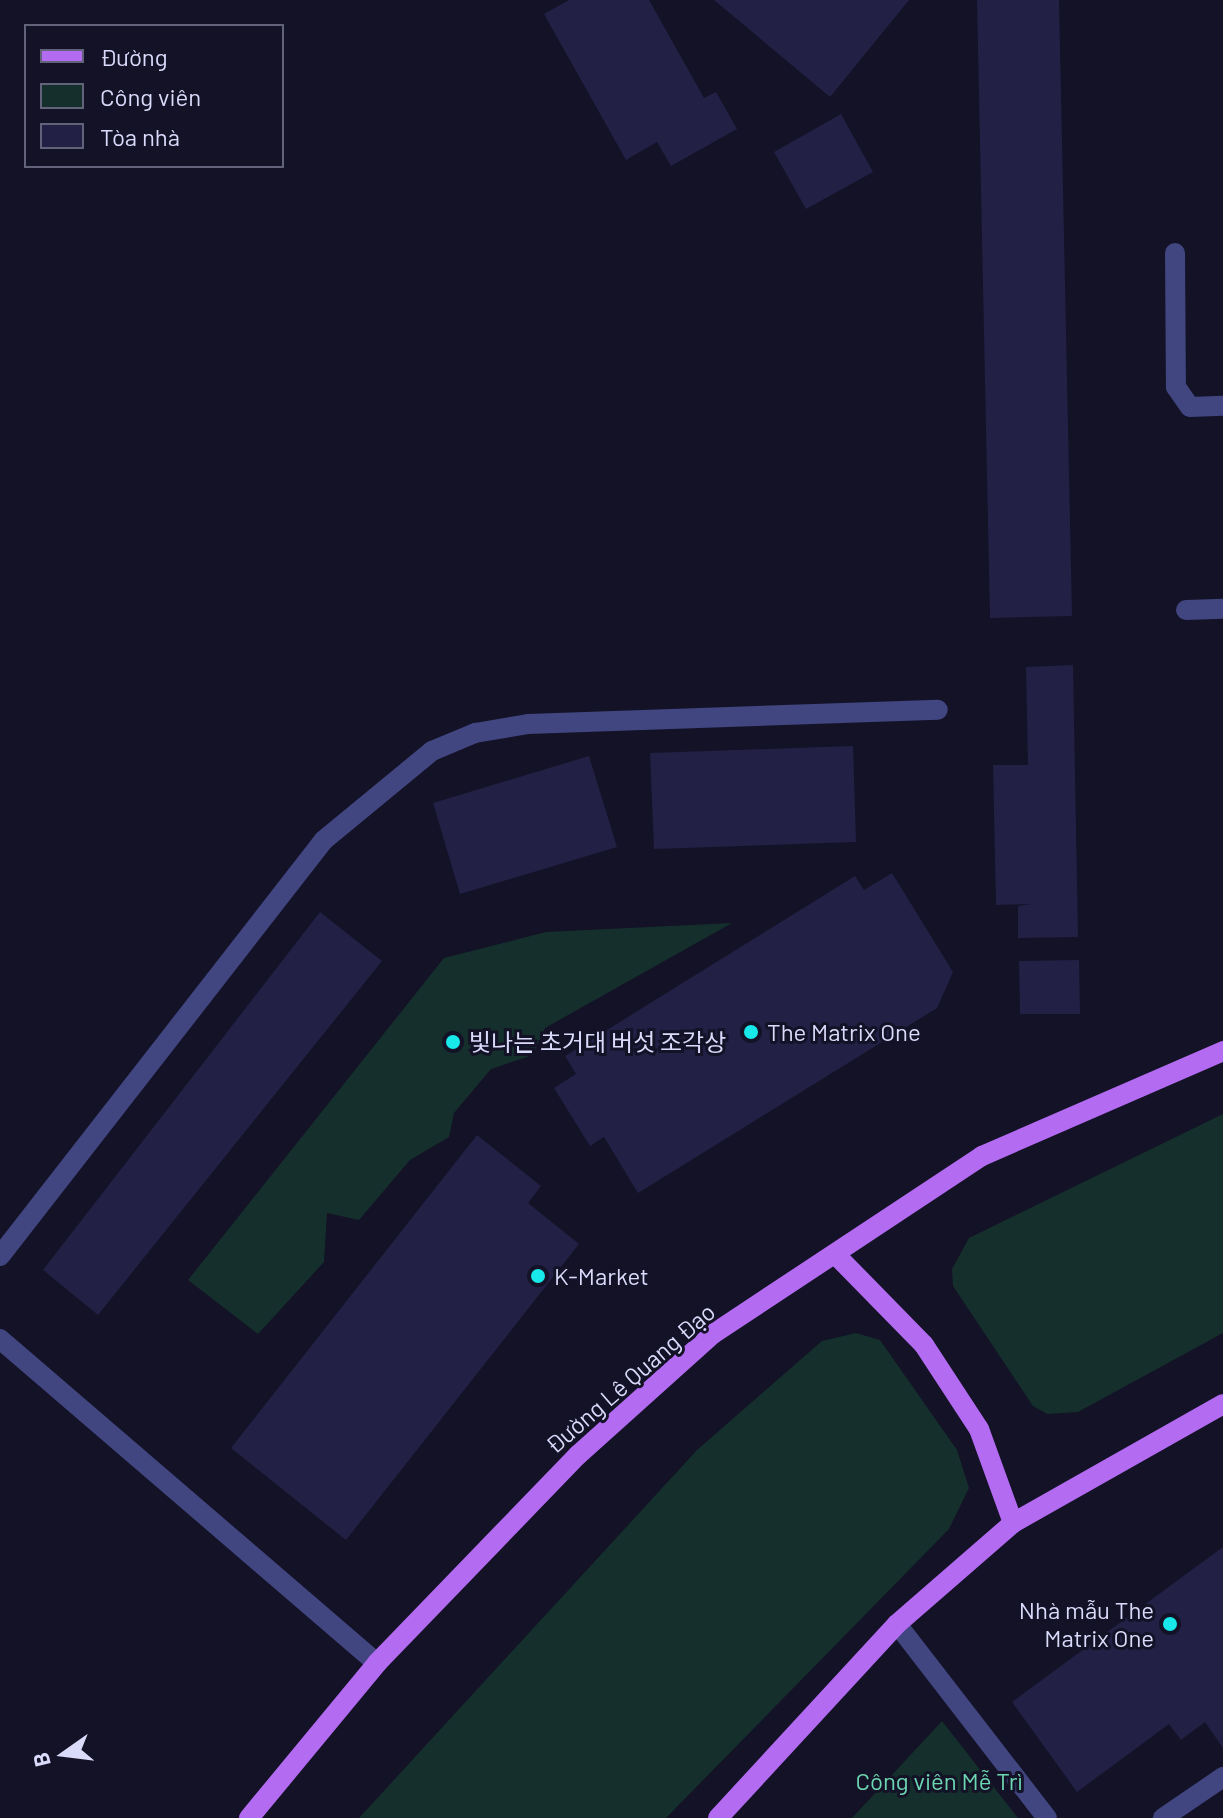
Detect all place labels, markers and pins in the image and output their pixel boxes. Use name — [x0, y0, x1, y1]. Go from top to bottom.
place label: The Matrix One — [767, 1018, 921, 1046]
marker: The Matrix One — [742, 1023, 760, 1041]
place label: 빛나는 초거대 버섯 조각상 — [469, 1028, 726, 1056]
marker: 빛나는 초거대 버섯 조각상 — [444, 1033, 462, 1051]
place label: K-Market — [554, 1262, 649, 1290]
marker: K-Market — [529, 1267, 547, 1285]
place label: Nhà mẫu The Matrix One — [1019, 1596, 1154, 1652]
marker: Nhà mẫu The Matrix One — [1161, 1615, 1179, 1633]

